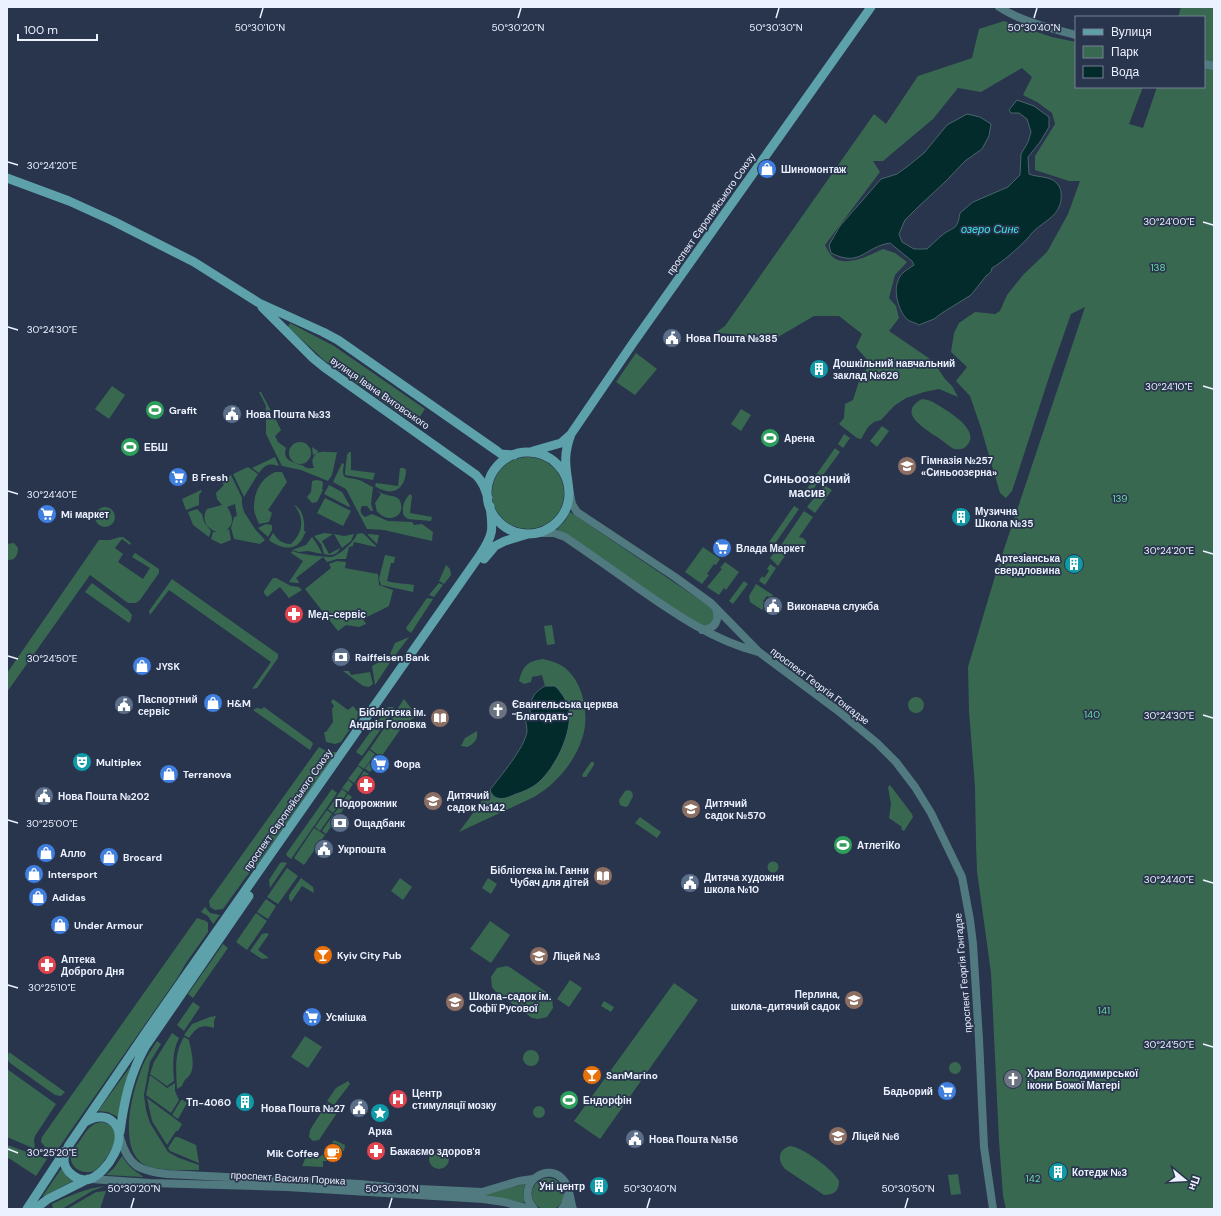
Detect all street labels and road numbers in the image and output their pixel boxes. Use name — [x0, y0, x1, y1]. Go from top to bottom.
street label: проспект Європейського Союзу — [664, 150, 758, 278]
street label: вулиця Івана Виговського — [328, 354, 432, 432]
street label: проспект Георгія Гонгадзе — [768, 645, 872, 728]
street label: проспект Європейського Союзу — [241, 746, 335, 874]
street label: проспект Георгія Гонгадзе — [951, 912, 975, 1033]
street label: проспект Василя Порика — [230, 1168, 346, 1188]

